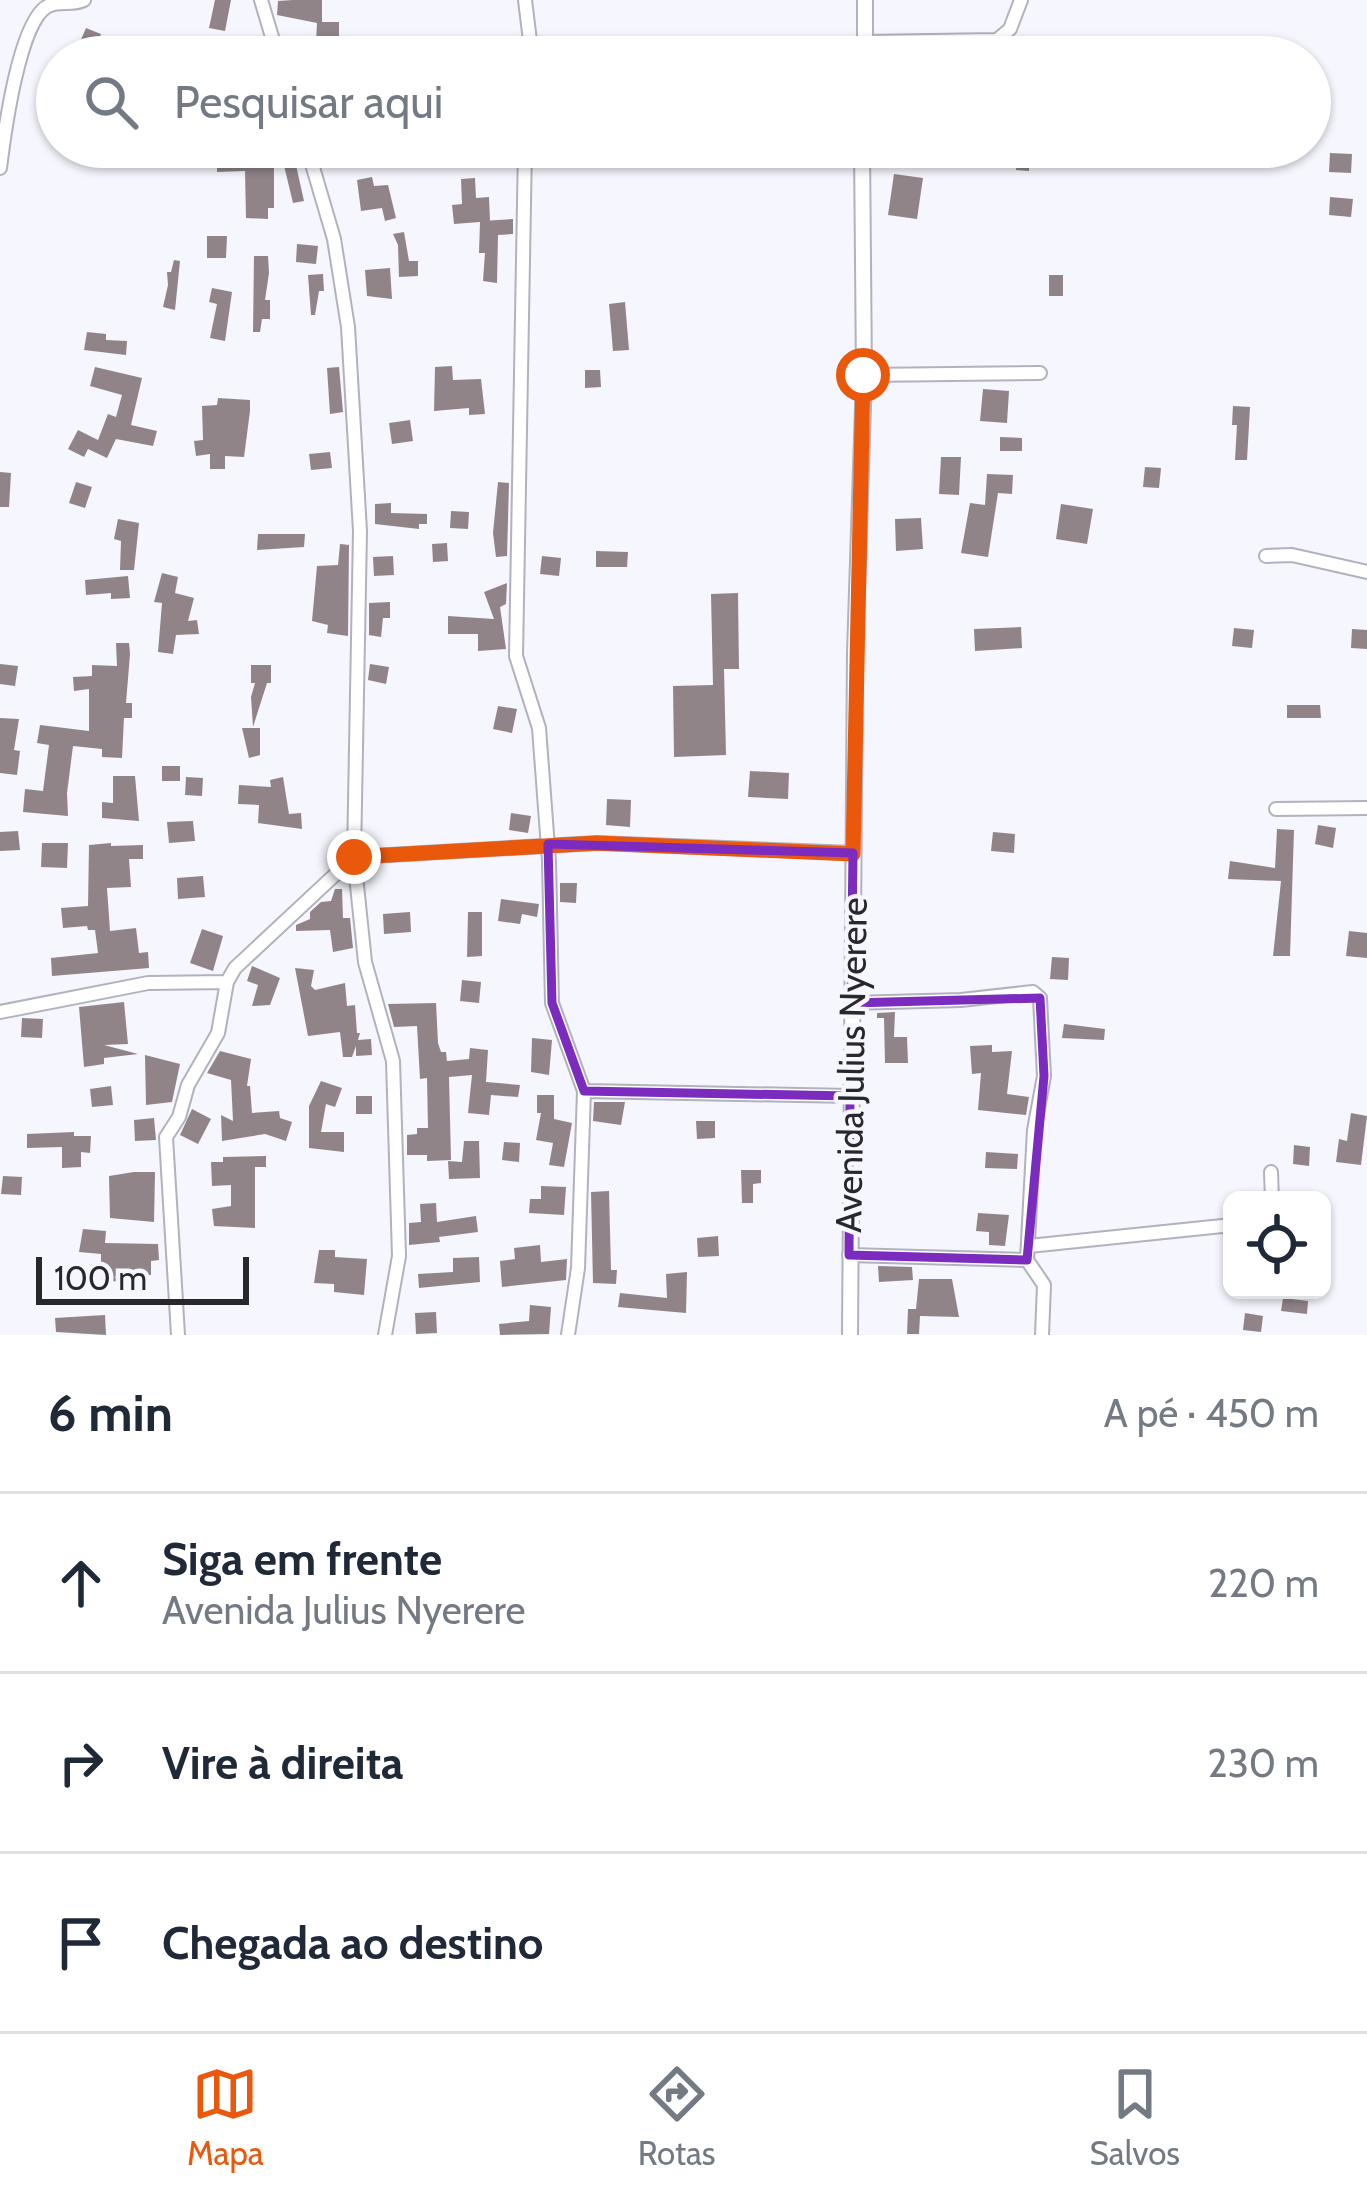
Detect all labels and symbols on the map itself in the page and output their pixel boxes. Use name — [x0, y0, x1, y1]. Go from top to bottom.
route start — [836, 348, 890, 402]
route end — [327, 830, 381, 884]
street label: Avenida Julius Nyerere — [826, 897, 876, 1233]
scale bar — [36, 1251, 249, 1304]

